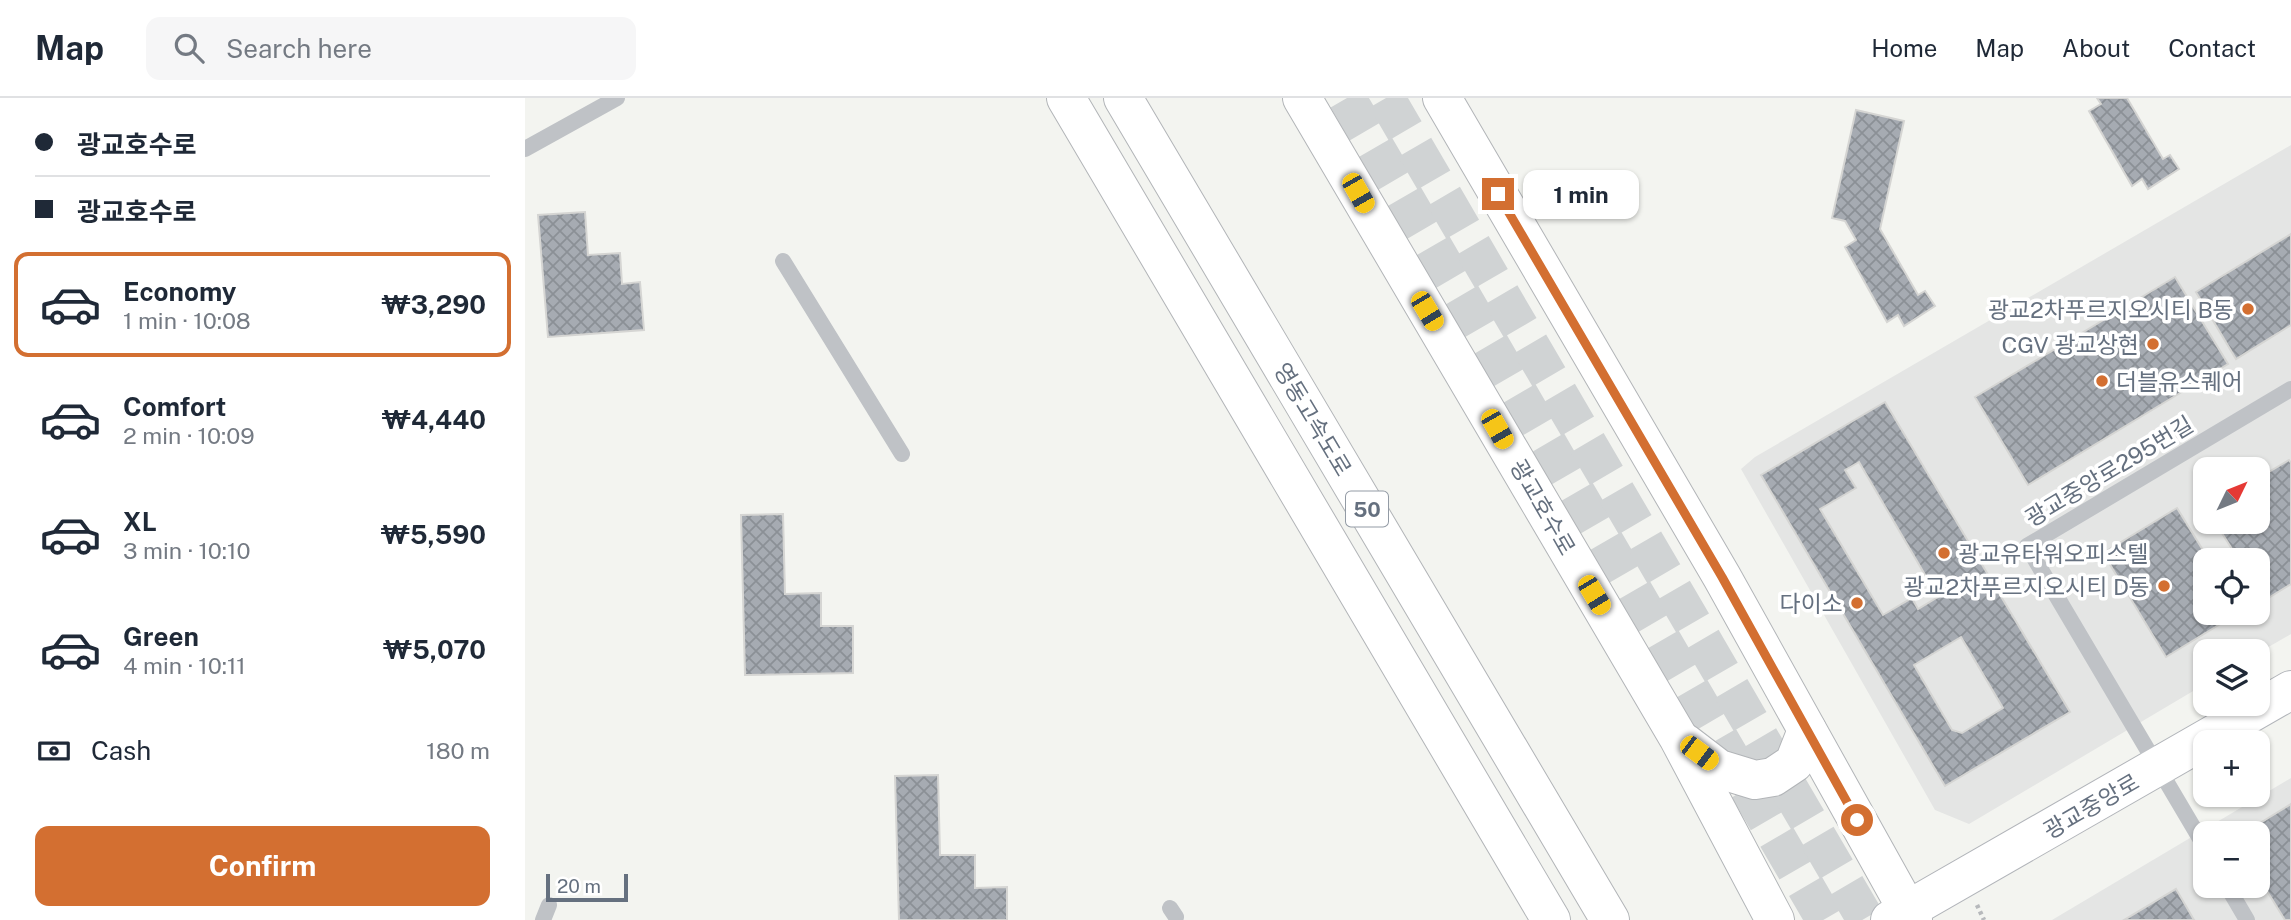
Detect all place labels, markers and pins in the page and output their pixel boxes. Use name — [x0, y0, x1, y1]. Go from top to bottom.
place label: 광교2차푸르지오시티 B동 — [1988, 296, 2234, 323]
marker: 광교2차푸르지오시티 B동 — [2240, 301, 2256, 317]
place label: CGV 광교상현 — [2001, 331, 2139, 358]
marker: CGV 광교상현 — [2145, 336, 2161, 352]
place label: 더블유스퀘어 — [2116, 368, 2243, 395]
marker: 더블유스퀘어 — [2094, 373, 2110, 389]
place label: 광교유타워오피스텔 — [1958, 540, 2148, 567]
marker: 광교유타워오피스텔 — [1936, 545, 1952, 561]
place label: 광교2차푸르지오시티 D동 — [1903, 573, 2150, 600]
marker: 광교2차푸르지오시티 D동 — [2156, 578, 2172, 594]
place label: 다이소 — [1780, 590, 1843, 617]
marker: 다이소 — [1849, 595, 1865, 611]

